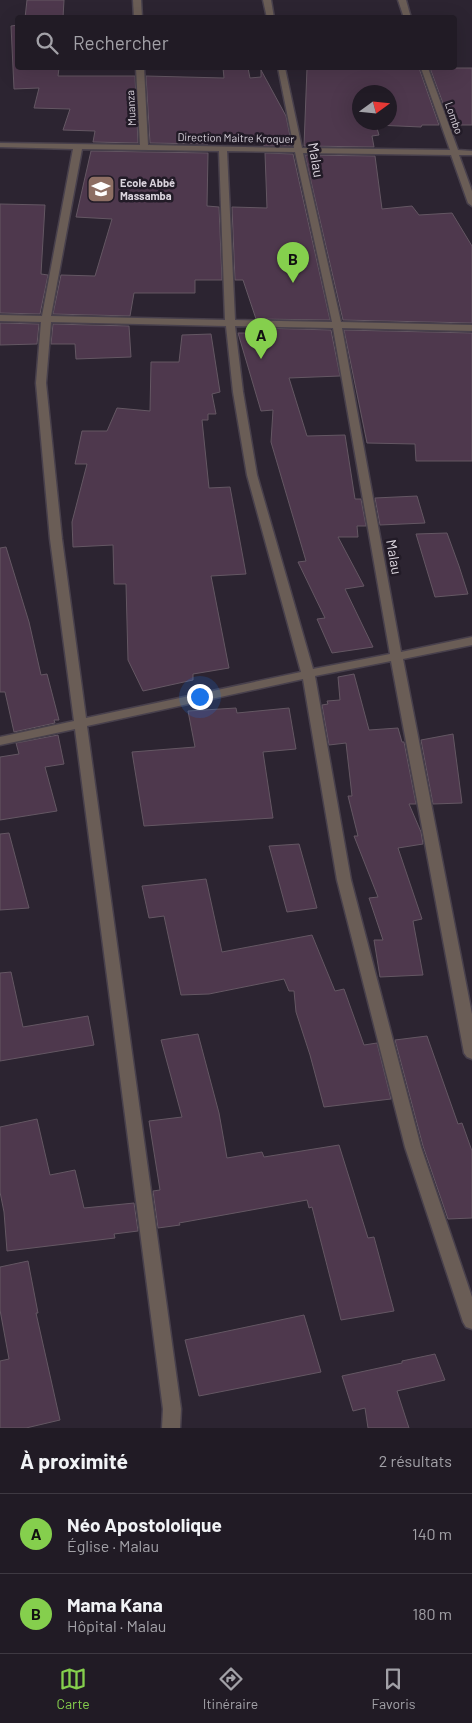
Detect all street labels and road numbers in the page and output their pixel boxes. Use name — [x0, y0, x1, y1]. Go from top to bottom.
street label: Muanza — [123, 90, 138, 126]
street label: Lombo — [443, 100, 466, 136]
street label: Direction Maitre Kroquer — [177, 130, 295, 145]
street label: Malau — [305, 141, 328, 179]
street label: Malau — [383, 538, 406, 576]

